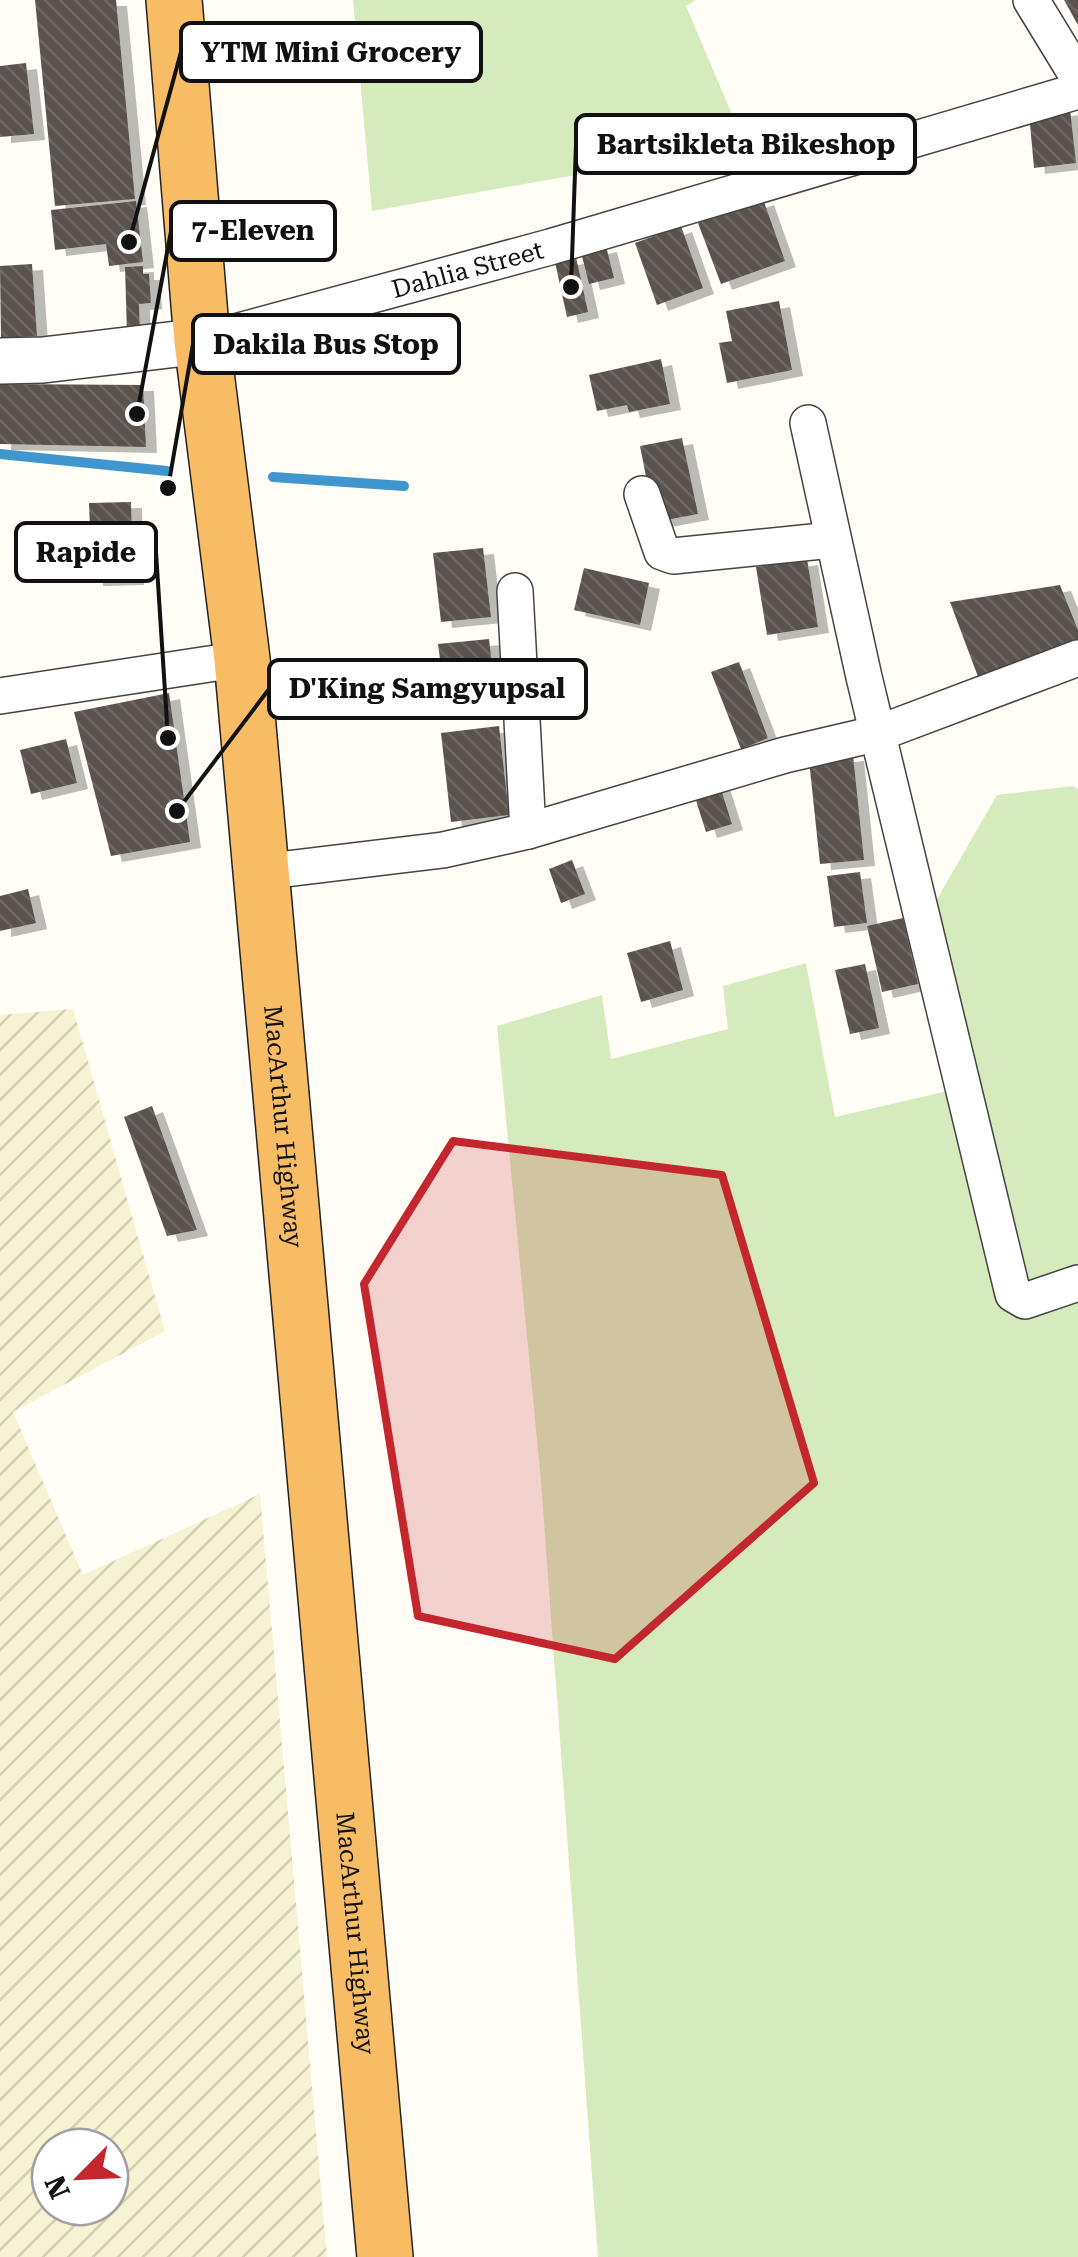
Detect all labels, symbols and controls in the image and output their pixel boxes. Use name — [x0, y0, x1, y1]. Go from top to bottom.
callout: YTM Mini Grocery — [181, 23, 481, 81]
text: YTM Mini Grocery — [201, 36, 461, 69]
callout: Bartsikleta Bikeshop — [576, 115, 915, 173]
text: Bartsikleta Bikeshop — [597, 128, 895, 161]
callout: 7-Eleven — [171, 202, 335, 260]
text: 7-Eleven — [191, 214, 315, 247]
street label: Dahlia Street — [389, 235, 547, 304]
callout: Dakila Bus Stop — [193, 315, 459, 373]
text: Dakila Bus Stop — [213, 328, 439, 361]
callout: Rapide — [16, 523, 156, 581]
text: Rapide — [36, 536, 136, 569]
callout: D'King Samgyupsal — [269, 660, 586, 718]
text: D'King Samgyupsal — [289, 672, 565, 705]
street label: MacArthur Highway — [258, 1004, 309, 1249]
street label: MacArthur Highway — [330, 1811, 381, 2056]
north arrow — [30, 2127, 130, 2227]
text: N — [38, 2170, 77, 2204]

